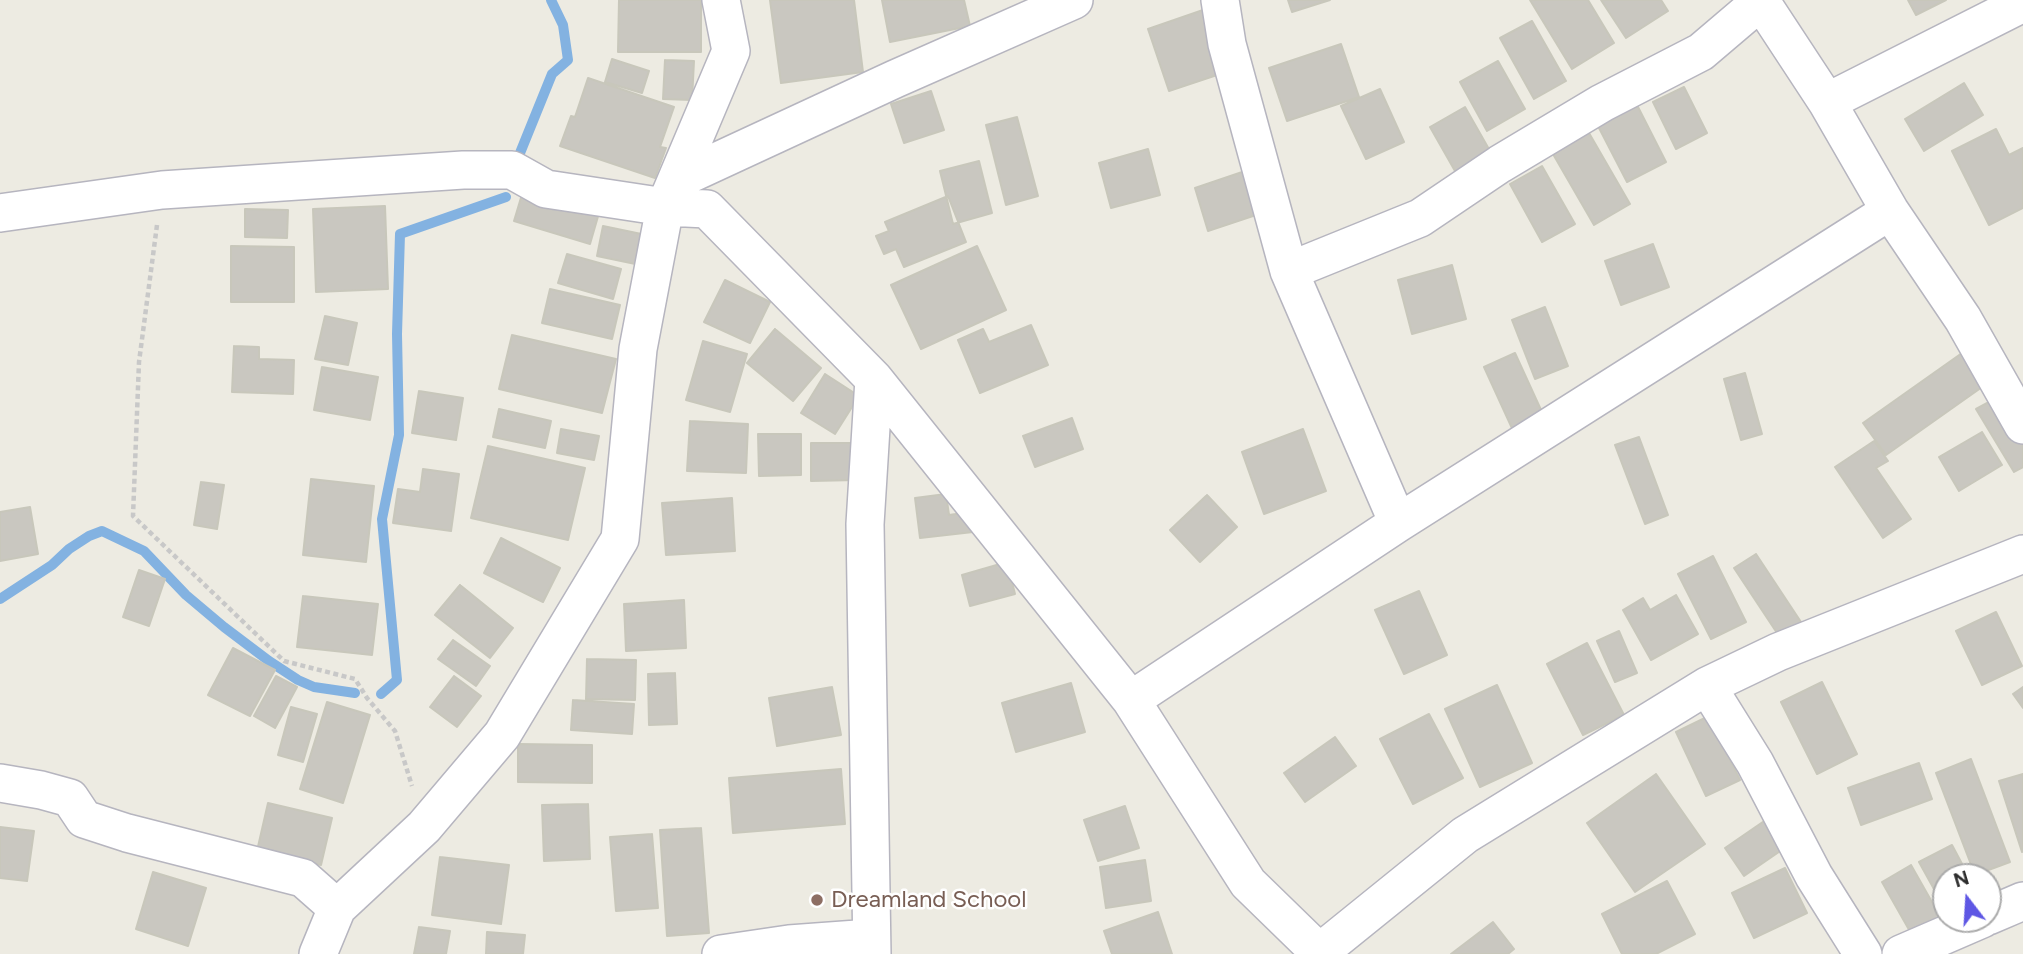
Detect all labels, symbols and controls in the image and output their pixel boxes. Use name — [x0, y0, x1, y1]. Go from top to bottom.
north arrow — [1932, 863, 2002, 933]
text: N — [1951, 866, 1972, 892]
place label: Dreamland School — [831, 886, 1027, 914]
marker: Dreamland School — [809, 892, 825, 908]

